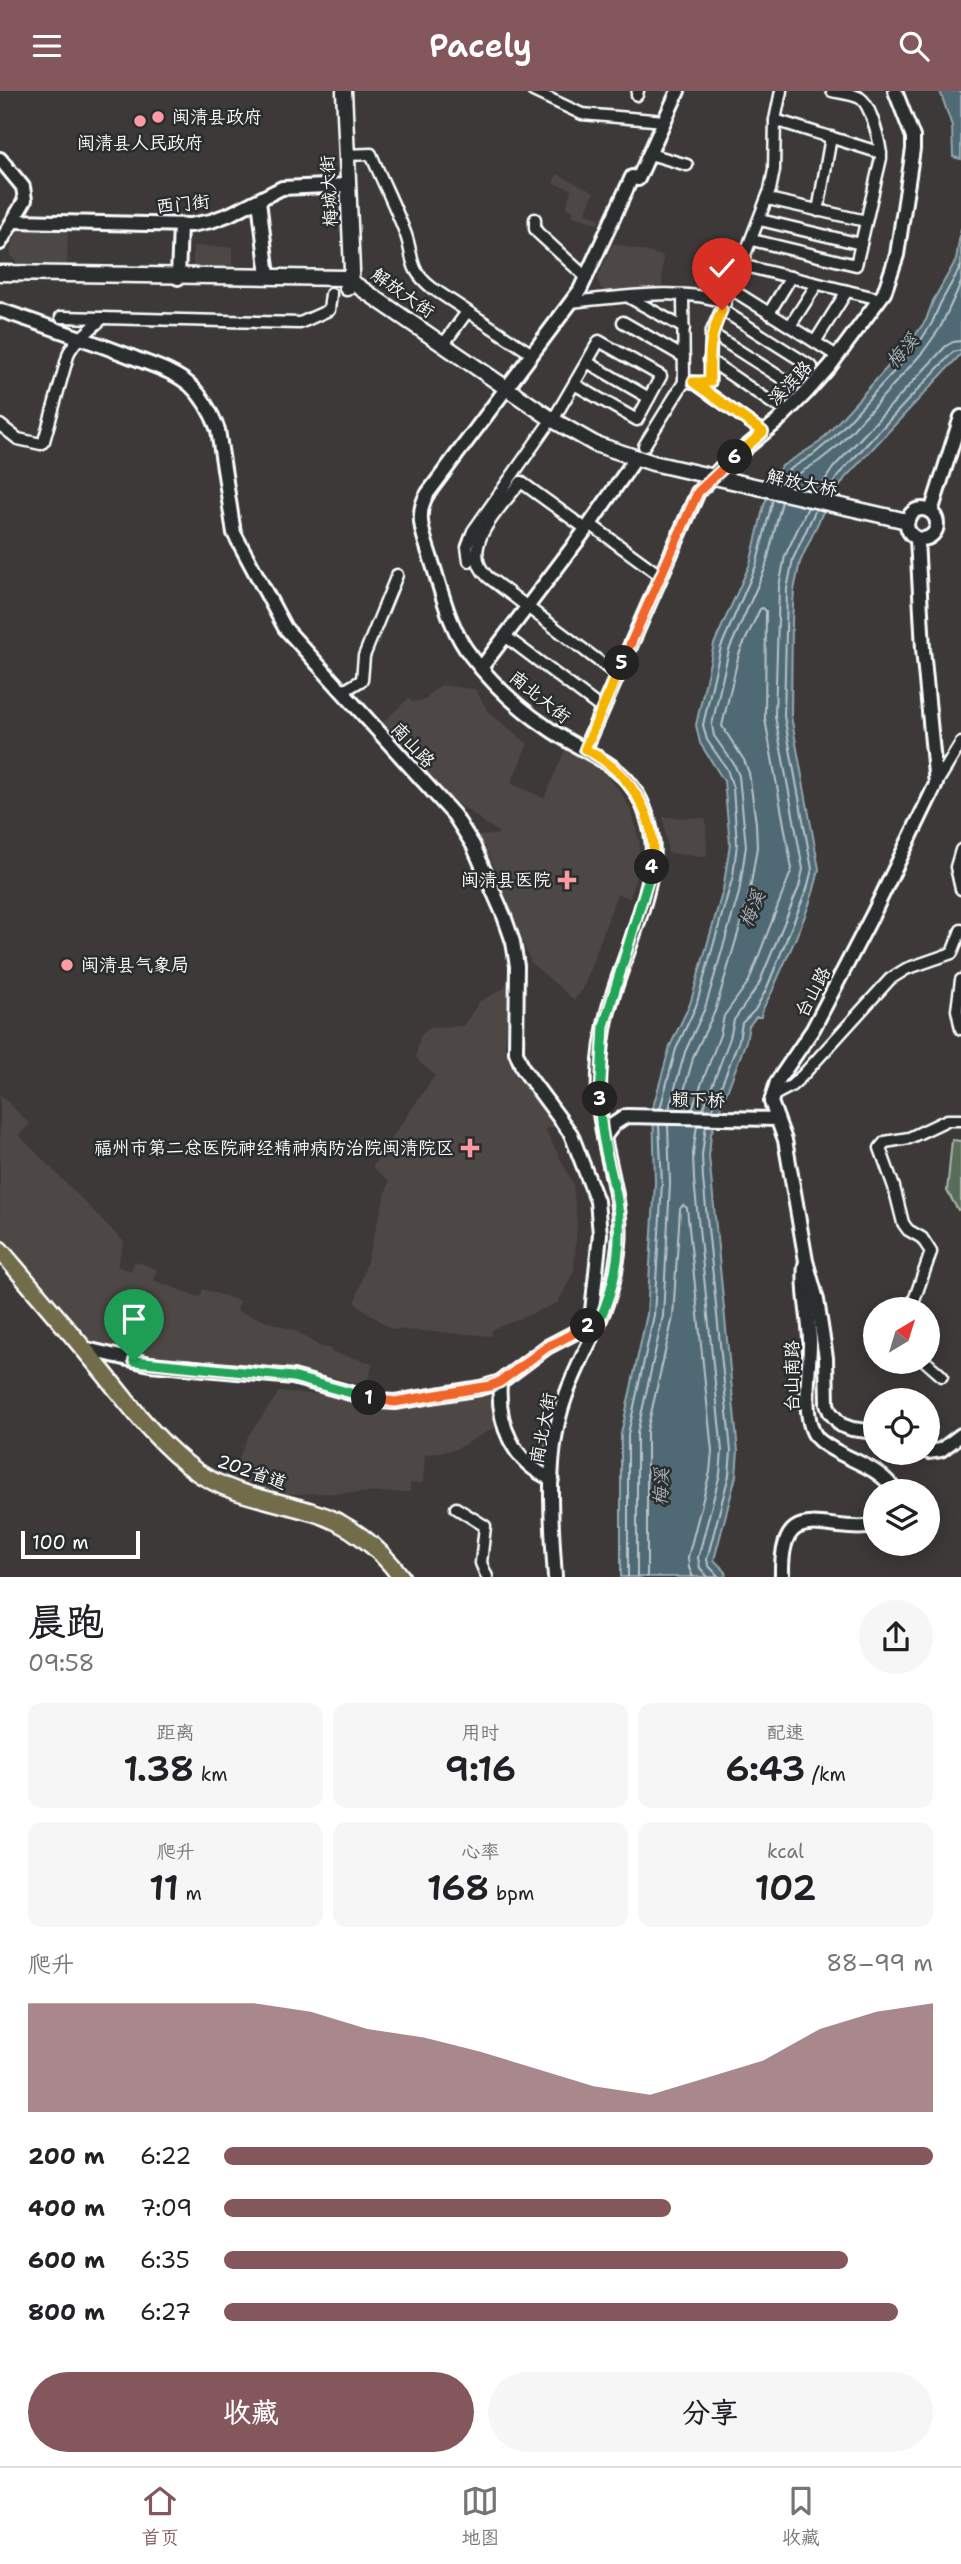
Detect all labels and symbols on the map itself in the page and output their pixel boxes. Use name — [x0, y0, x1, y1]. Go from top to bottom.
place label: 闽清县政府 — [172, 105, 262, 129]
marker: 闽清县政府 — [150, 109, 166, 125]
marker: 闽清县人民政府 — [132, 113, 148, 129]
place label: 闽清县人民政府 — [77, 131, 203, 155]
street label: 梅城大街 — [315, 154, 343, 228]
street label: 西门街 — [155, 189, 211, 219]
pin — [692, 238, 752, 310]
street label: 解放大街 — [367, 263, 439, 323]
water label: 梅溪 — [880, 328, 925, 374]
street label: 溪滨路 — [763, 355, 817, 411]
pin: 6 — [718, 439, 752, 475]
street label: 解放大桥 — [764, 464, 840, 502]
pin: 5 — [604, 645, 640, 681]
street label: 南北大街 — [504, 665, 576, 729]
street label: 南山路 — [386, 717, 440, 773]
pin: 4 — [634, 849, 670, 885]
place label: 闽清县医院 — [461, 868, 551, 892]
marker: 闽清县医院 — [557, 870, 577, 890]
water label: 梅溪 — [733, 886, 771, 931]
place label: 闽清县气象局 — [81, 953, 189, 977]
marker: 闽清县气象局 — [59, 957, 75, 973]
street label: 台山路 — [790, 963, 836, 1021]
pin: 3 — [582, 1081, 618, 1117]
street label: 赖下桥 — [671, 1088, 725, 1112]
place label: 福州市第二总医院神经精神病防治院闽清院区 — [94, 1136, 454, 1160]
marker: 福州市第二总医院神经精神病防治院闽清院区 — [460, 1138, 480, 1158]
pin — [104, 1289, 164, 1361]
north arrow — [863, 1297, 940, 1374]
pin: 2 — [570, 1309, 606, 1343]
street label: 台山南路 — [780, 1340, 804, 1412]
pin: 1 — [352, 1381, 386, 1415]
street label: 南北大街 — [524, 1390, 562, 1466]
street label: 202省道 — [214, 1449, 290, 1495]
water label: 梅溪 — [648, 1467, 674, 1506]
scale bar — [21, 1528, 140, 1560]

